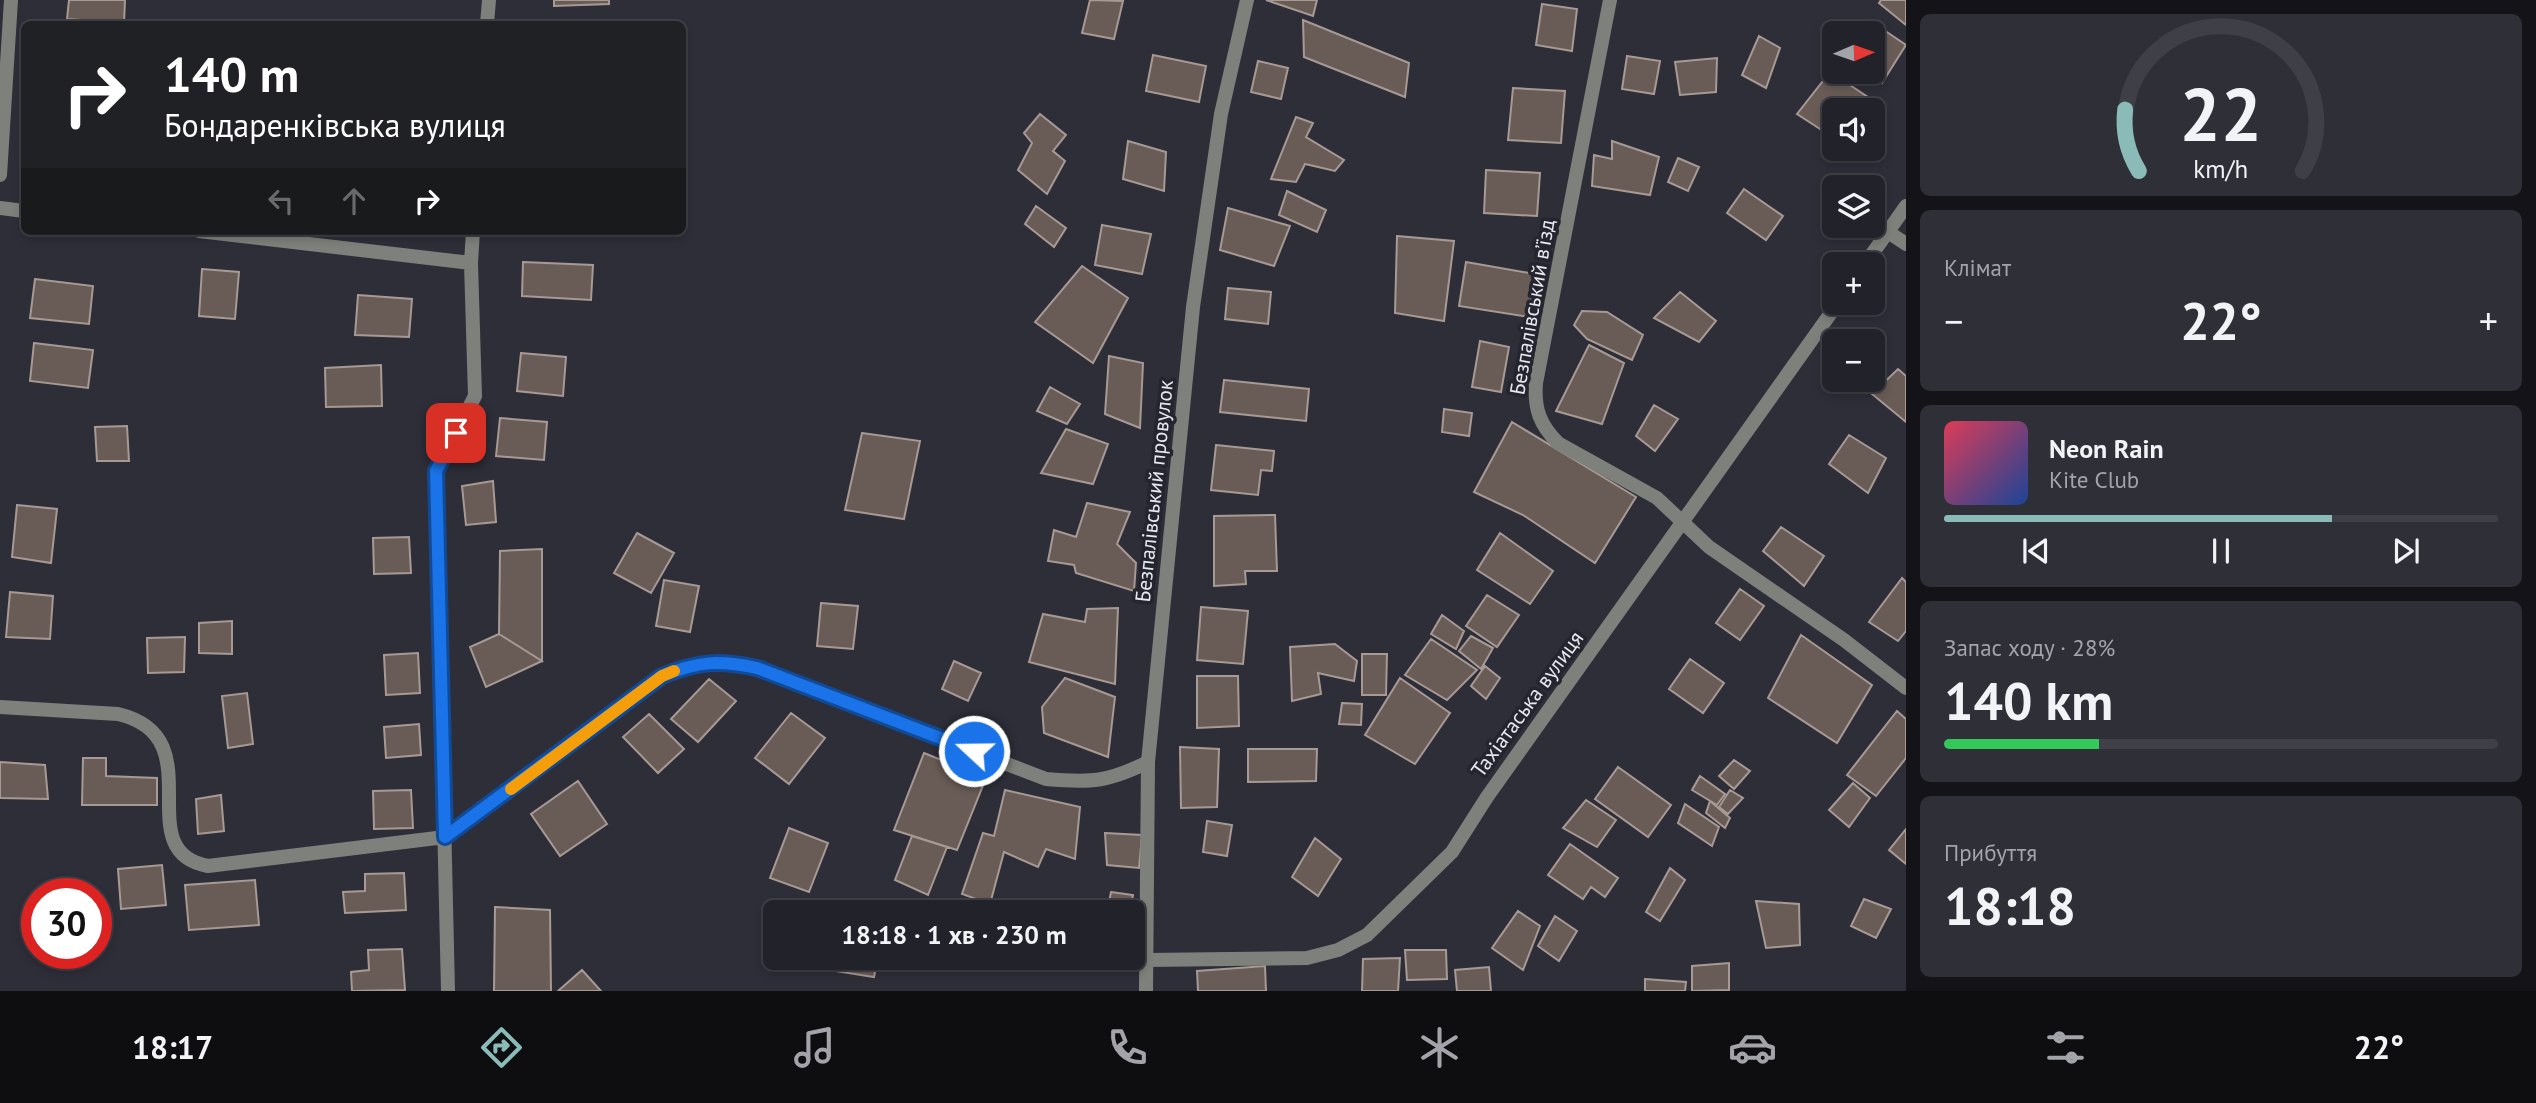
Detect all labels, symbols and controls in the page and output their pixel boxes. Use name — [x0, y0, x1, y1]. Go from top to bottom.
north arrow — [1822, 21, 1885, 84]
map controls — [1822, 21, 1885, 392]
text: 140 m — [164, 42, 299, 106]
icon: right — [49, 49, 140, 140]
text: 22 — [2180, 67, 2262, 161]
button: sound — [1822, 98, 1885, 161]
text: Бондаренківська вулиця — [164, 104, 506, 146]
text: km/h — [2194, 153, 2248, 185]
button: layers — [1822, 175, 1885, 238]
icon: left — [262, 182, 300, 220]
icon: ahead — [335, 182, 373, 220]
icon: right — [408, 182, 446, 220]
street label: Безпалівський в’їзд — [1503, 217, 1561, 397]
button: + — [1822, 252, 1885, 315]
text: Клімат — [1944, 253, 2011, 282]
text: 22° — [2180, 287, 2262, 354]
text: − — [1944, 296, 1963, 345]
text: + — [2479, 296, 2498, 345]
button: − — [1822, 329, 1885, 392]
street label: Безпалівський провулок — [1129, 379, 1179, 603]
pin — [426, 403, 486, 463]
icon: arrive — [437, 414, 475, 452]
text: Neon Rain — [2049, 432, 2164, 465]
text: Kite Club — [2049, 465, 2139, 494]
icon: previous — [2017, 532, 2055, 570]
icon: pause — [2202, 532, 2240, 570]
icon: next — [2387, 532, 2425, 570]
street label: Тахіатаська вулиця — [1465, 626, 1589, 782]
text: Запас ходу · 28% — [1944, 633, 2115, 662]
text: 140 km — [1944, 667, 2113, 734]
position arrow — [937, 714, 1011, 788]
text: Прибуття — [1944, 838, 2037, 867]
text: 18:18 — [1944, 872, 2076, 939]
speed limit sign: 30 — [21, 878, 112, 969]
text: 18:18 · 1 хв · 230 m — [841, 918, 1067, 951]
icon: directions — [477, 1023, 526, 1072]
icon: music — [790, 1023, 839, 1072]
icon: phone — [1103, 1023, 1152, 1072]
icon: climate — [1415, 1023, 1464, 1072]
icon: car — [1728, 1023, 1777, 1072]
icon: filters — [2041, 1023, 2090, 1072]
text: 18:17 — [132, 1026, 213, 1068]
text: 22° — [2354, 1026, 2404, 1068]

